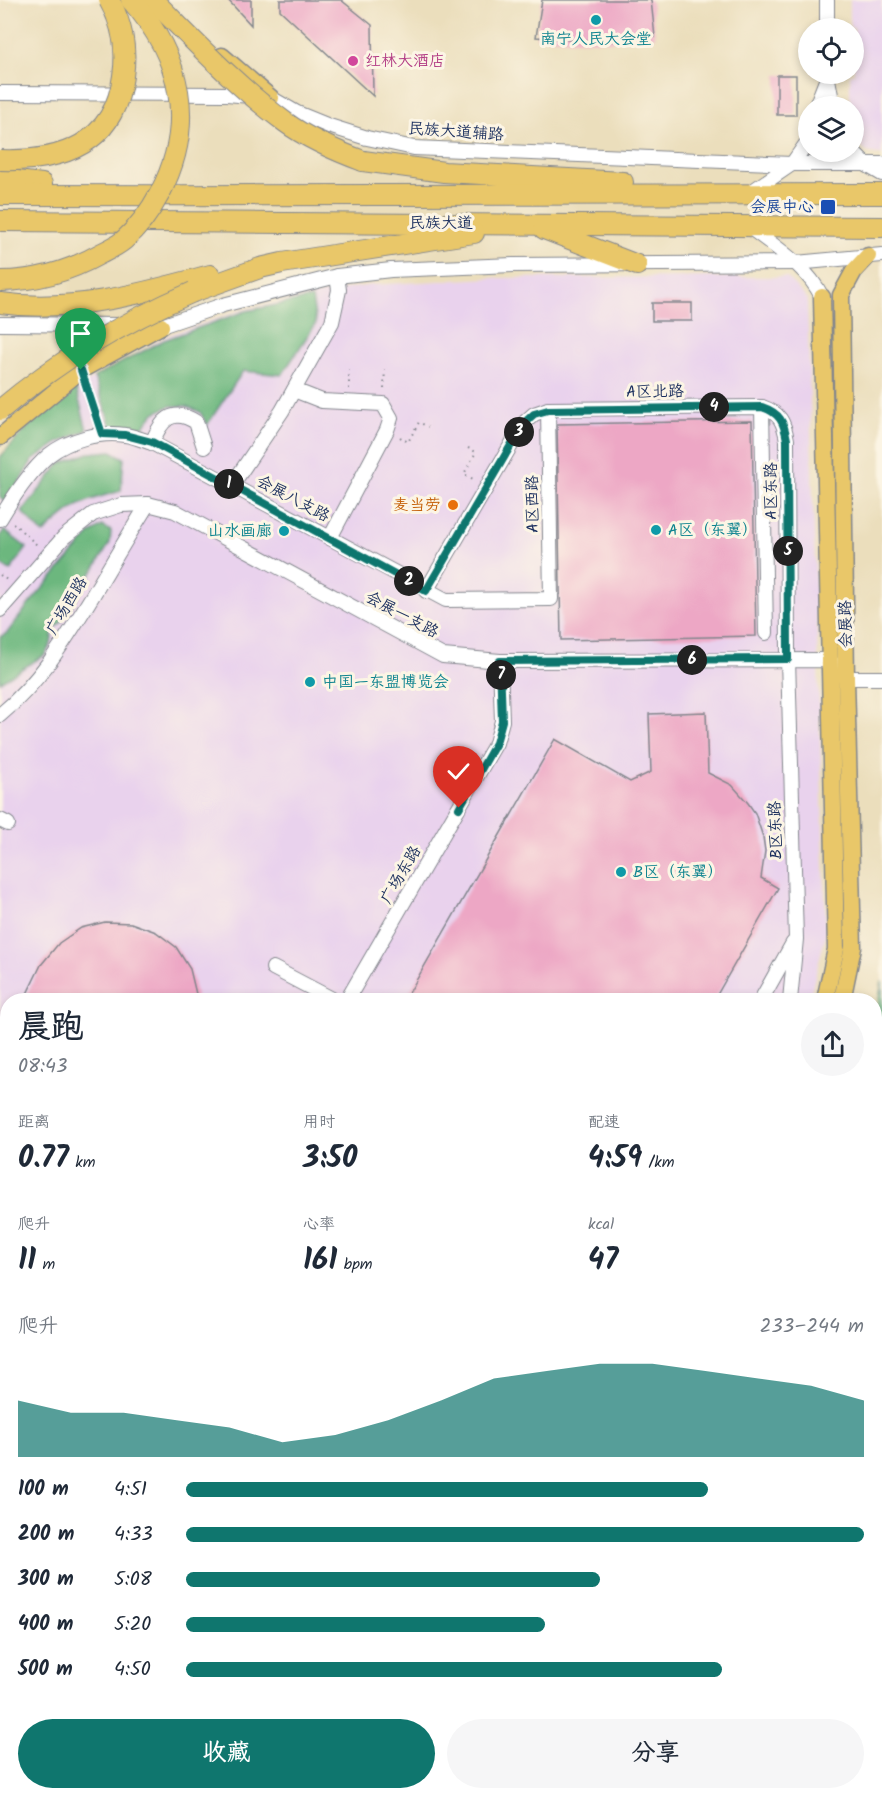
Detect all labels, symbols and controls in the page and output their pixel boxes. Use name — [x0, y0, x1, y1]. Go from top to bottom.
marker: 南宁人民大会堂 — [589, 13, 603, 27]
map controls — [798, 18, 864, 162]
button: locate — [798, 18, 864, 84]
place label: 南宁人民大会堂 — [540, 27, 652, 52]
place label: 红林大酒店 — [365, 49, 445, 74]
marker: 红林大酒店 — [346, 54, 360, 68]
button: layers — [798, 96, 864, 162]
street label: 民族大道辅路 — [407, 116, 505, 148]
place label: 会展中心 — [750, 195, 814, 220]
marker: 会展中心 — [819, 198, 837, 216]
street label: 民族大道 — [409, 211, 473, 236]
pin — [55, 308, 106, 370]
icon: arrive — [64, 317, 97, 350]
street label: A区北路 — [626, 379, 684, 405]
pin: 4 — [699, 392, 729, 422]
text: 4 — [710, 394, 718, 419]
pin: 3 — [504, 417, 534, 447]
text: 3 — [515, 419, 523, 444]
street label: A区东路 — [759, 462, 784, 520]
pin: 1 — [214, 469, 244, 499]
street label: 会展八支路 — [252, 469, 334, 529]
text: 1 — [227, 471, 231, 496]
street label: A区西路 — [520, 475, 546, 533]
place label: 麦当劳 — [393, 493, 441, 518]
marker: 麦当劳 — [446, 498, 460, 512]
place label: A区（东翼） — [668, 518, 758, 543]
place label: 山水画廊 — [208, 519, 272, 544]
marker: A区（东翼） — [649, 523, 663, 537]
marker: 山水画廊 — [277, 524, 291, 538]
pin: 5 — [773, 536, 803, 566]
text: 5 — [784, 538, 792, 563]
pin: 2 — [394, 566, 424, 596]
text: 2 — [404, 568, 414, 593]
street label: 广场西路 — [40, 572, 94, 640]
street label: 会展一支路 — [361, 585, 443, 645]
street label: 会展路 — [833, 600, 859, 648]
pin: 6 — [677, 645, 707, 675]
text: 6 — [688, 647, 696, 672]
pin: 7 — [486, 660, 516, 690]
text: 7 — [497, 662, 505, 687]
place label: 中国—东盟博览会 — [322, 670, 449, 695]
marker: 中国—东盟博览会 — [303, 675, 317, 689]
pin — [433, 746, 484, 808]
icon: check — [442, 755, 475, 788]
street label: B区东路 — [762, 800, 790, 860]
street label: 广场东路 — [374, 841, 428, 909]
place label: B区（东翼） — [633, 860, 723, 885]
marker: B区（东翼） — [614, 865, 628, 879]
text: 晨跑 — [18, 1002, 84, 1055]
button: share — [801, 1013, 864, 1076]
text: 08:43 — [18, 1051, 67, 1083]
text: 距离 — [18, 1110, 50, 1135]
text: 用时 — [303, 1110, 335, 1135]
text: 配速 — [588, 1110, 620, 1135]
text: 0.77 — [18, 1135, 69, 1183]
text: 3:50 — [303, 1135, 357, 1183]
text: 4:59 — [588, 1135, 642, 1183]
text: km — [69, 1150, 95, 1175]
text: /km — [642, 1150, 674, 1175]
text: 爬升 — [18, 1212, 50, 1237]
text: 心率 — [303, 1212, 335, 1237]
text: kcal — [588, 1212, 614, 1237]
text: 11 — [18, 1237, 36, 1285]
text: 161 — [303, 1237, 337, 1285]
text: 47 — [588, 1237, 619, 1285]
text: m — [36, 1252, 55, 1277]
text: bpm — [337, 1252, 373, 1277]
text: 爬升 — [18, 1311, 58, 1343]
text: 233–244 m — [760, 1311, 864, 1343]
text: 100 m — [18, 1474, 69, 1506]
text: 4:51 — [114, 1474, 147, 1506]
text: 200 m — [18, 1519, 74, 1551]
text: 4:33 — [114, 1519, 153, 1551]
text: 300 m — [18, 1564, 74, 1596]
text: 5:08 — [114, 1564, 152, 1596]
text: 400 m — [18, 1609, 74, 1641]
text: 5:20 — [114, 1609, 151, 1641]
text: 500 m — [18, 1654, 73, 1686]
text: 4:50 — [114, 1654, 151, 1686]
button: 收藏 — [18, 1719, 435, 1788]
button: 分享 — [447, 1719, 864, 1788]

